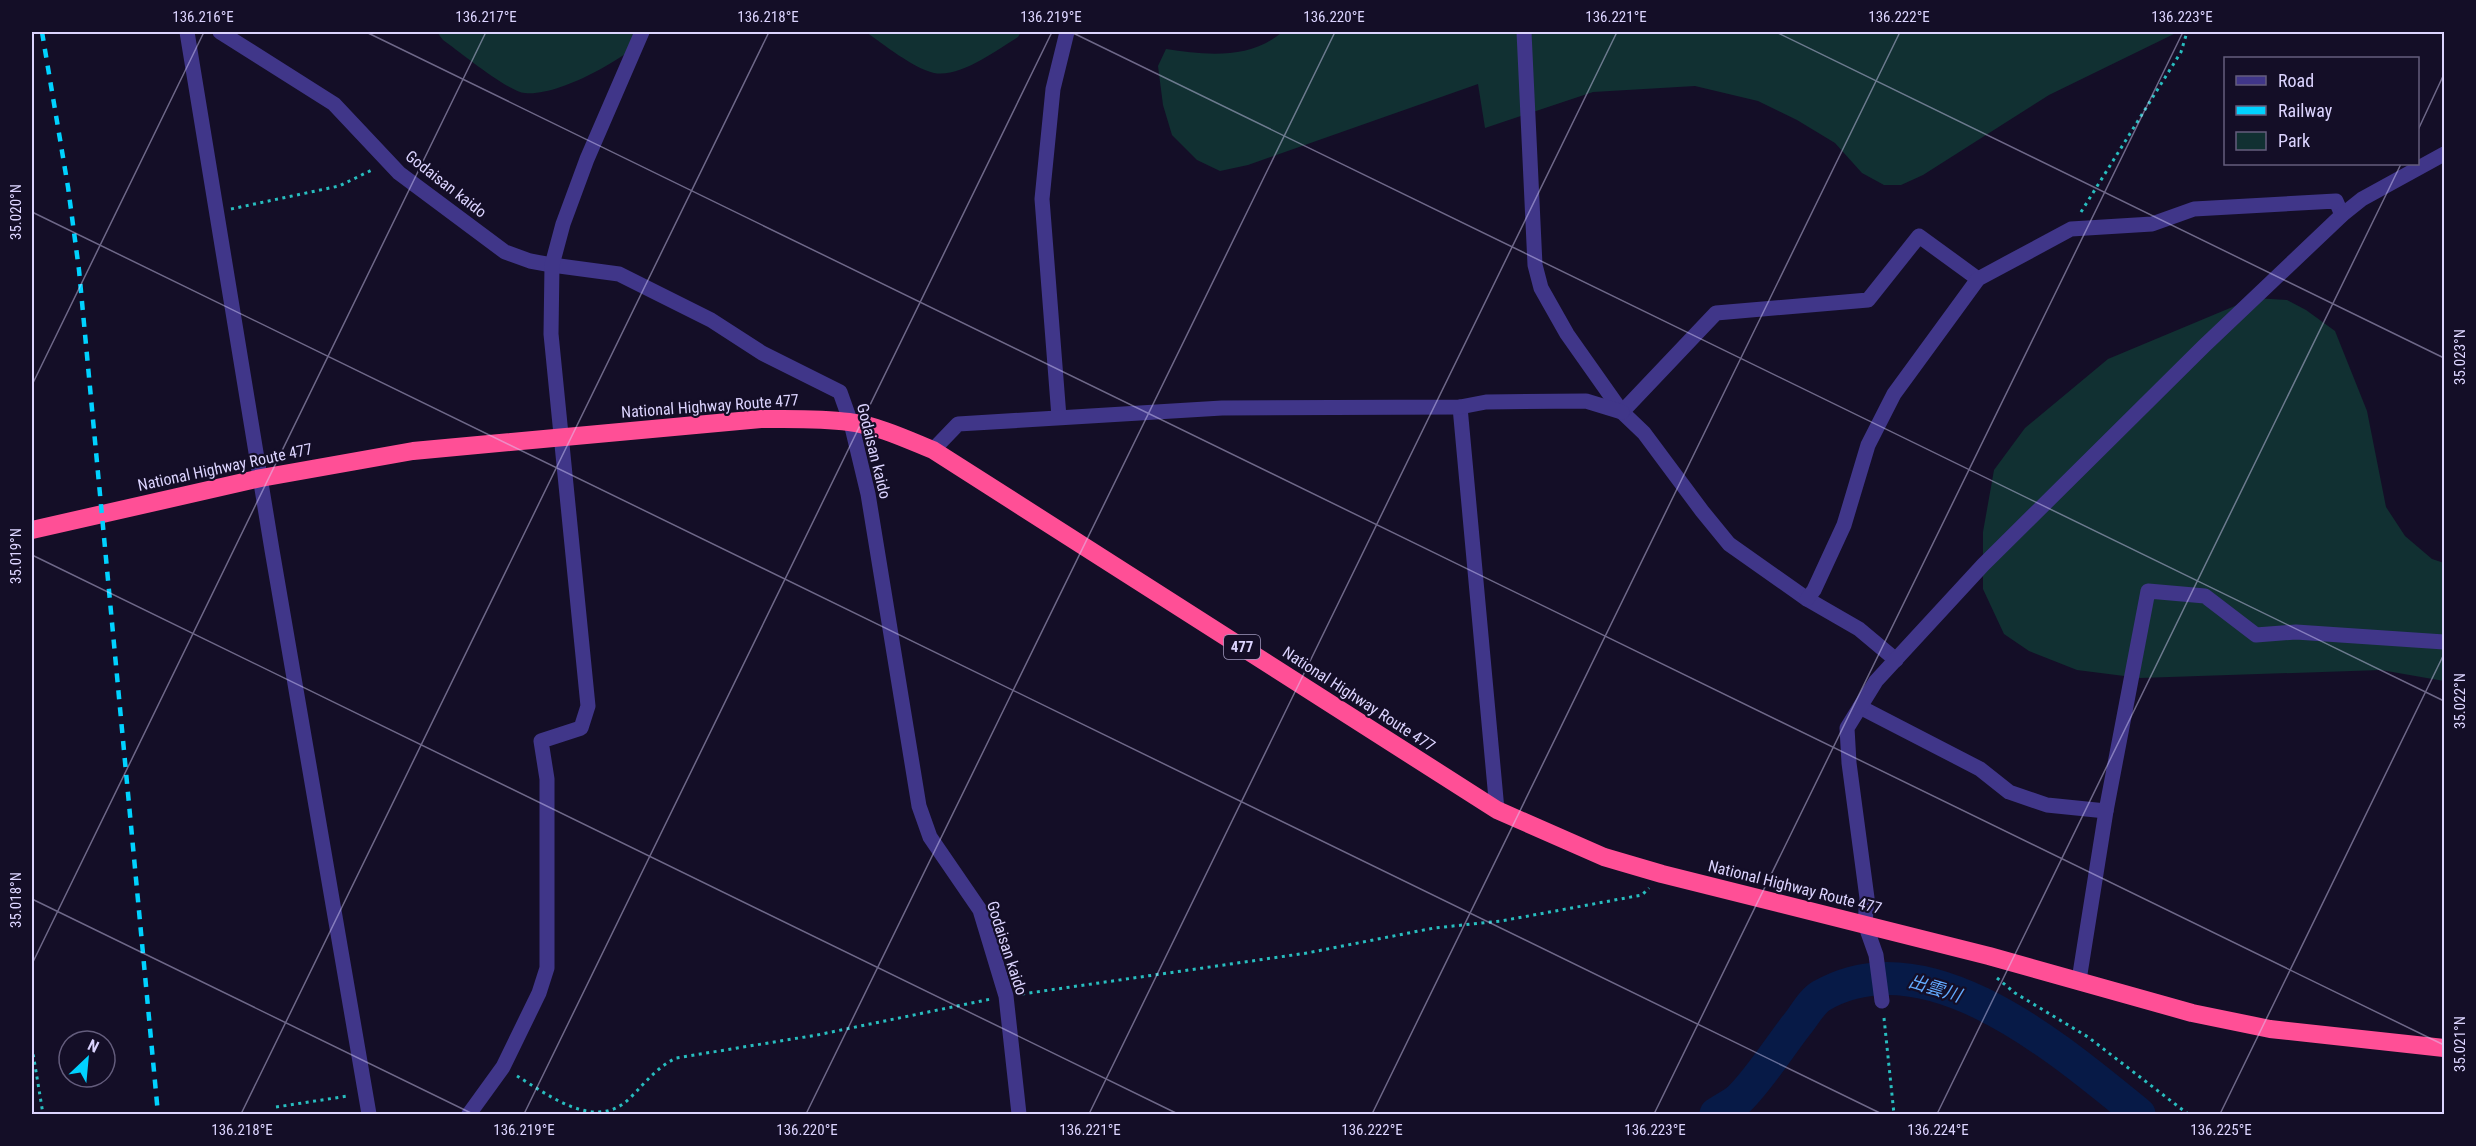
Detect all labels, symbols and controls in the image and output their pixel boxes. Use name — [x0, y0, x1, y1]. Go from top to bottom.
text: 136.216°E — [172, 8, 234, 26]
text: 136.217°E — [455, 8, 517, 26]
text: 136.218°E — [737, 8, 799, 26]
text: 136.219°E — [1020, 8, 1082, 26]
text: 136.220°E — [1303, 8, 1365, 26]
text: 136.221°E — [1585, 8, 1647, 26]
text: 136.222°E — [1868, 8, 1930, 26]
text: 136.223°E — [2151, 8, 2213, 26]
legend — [2224, 57, 2419, 165]
text: Road — [2278, 70, 2314, 91]
text: Railway — [2278, 100, 2333, 121]
text: Park — [2278, 130, 2310, 151]
street label: Godaisan kaido — [402, 146, 490, 222]
text: 35.020°N — [7, 184, 25, 240]
text: 35.023°N — [2451, 329, 2469, 385]
street label: National Highway Route 477 — [620, 390, 800, 422]
street label: Godaisan kaido — [853, 401, 895, 501]
street label: National Highway Route 477 — [136, 439, 314, 495]
text: 35.019°N — [7, 528, 25, 584]
road number: 477 — [1224, 635, 1260, 659]
street label: National Highway Route 477 — [1279, 643, 1439, 756]
text: 35.022°N — [2451, 673, 2469, 729]
street label: National Highway Route 477 — [1706, 856, 1884, 918]
text: 35.018°N — [7, 872, 25, 928]
street label: Godaisan kaido — [983, 899, 1031, 997]
water label: 出雲川 — [1906, 970, 1966, 1007]
text: 35.021°N — [2451, 1016, 2469, 1072]
north arrow — [57, 1029, 117, 1089]
text: N — [85, 1035, 102, 1057]
text: 136.218°E — [211, 1121, 273, 1139]
text: 136.219°E — [493, 1121, 555, 1139]
text: 136.220°E — [776, 1121, 838, 1139]
text: 136.221°E — [1059, 1121, 1121, 1139]
text: 136.222°E — [1341, 1121, 1403, 1139]
text: 136.223°E — [1624, 1121, 1686, 1139]
text: 136.224°E — [1907, 1121, 1969, 1139]
text: 136.225°E — [2190, 1121, 2252, 1139]

